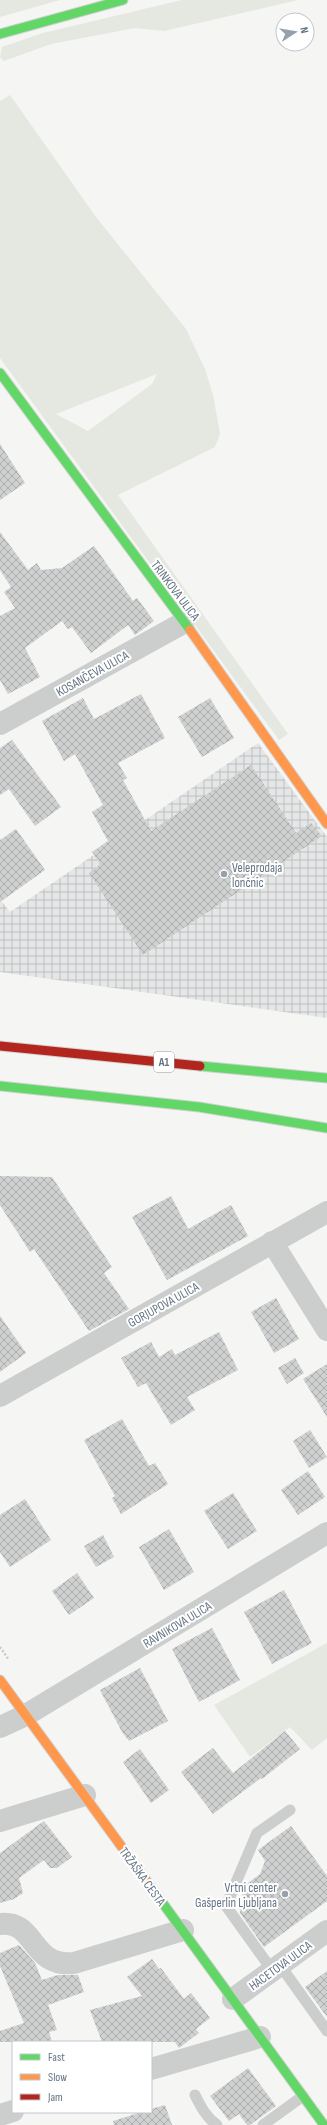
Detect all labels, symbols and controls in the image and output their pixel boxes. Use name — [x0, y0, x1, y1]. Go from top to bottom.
north arrow — [275, 12, 315, 52]
text: N — [297, 26, 311, 34]
street label: TRINKOVA ULICA — [147, 557, 203, 624]
street label: KOSANČEVA ULICA — [53, 646, 132, 700]
place label: Veleprodaja lončnic — [232, 860, 282, 891]
marker: Veleprodaja lončnic — [219, 869, 229, 879]
road number: A1 — [154, 1052, 174, 1072]
street label: GORJUPOVA ULICA — [125, 1279, 202, 1331]
street label: RAVNIKOVA ULICA — [140, 1598, 215, 1652]
street label: TRŽAŠKA CESTA — [116, 1843, 170, 1909]
place label: Vrtni center Gašperlin Ljubljana — [195, 1880, 277, 1911]
marker: Vrtni center Gašperlin Ljubljana — [280, 1889, 290, 1899]
street label: HACETOVA ULICA — [246, 1937, 316, 1994]
legend — [12, 2041, 152, 2113]
text: Fast — [48, 2050, 65, 2065]
text: Slow — [48, 2070, 67, 2085]
text: Jam — [47, 2090, 63, 2105]

